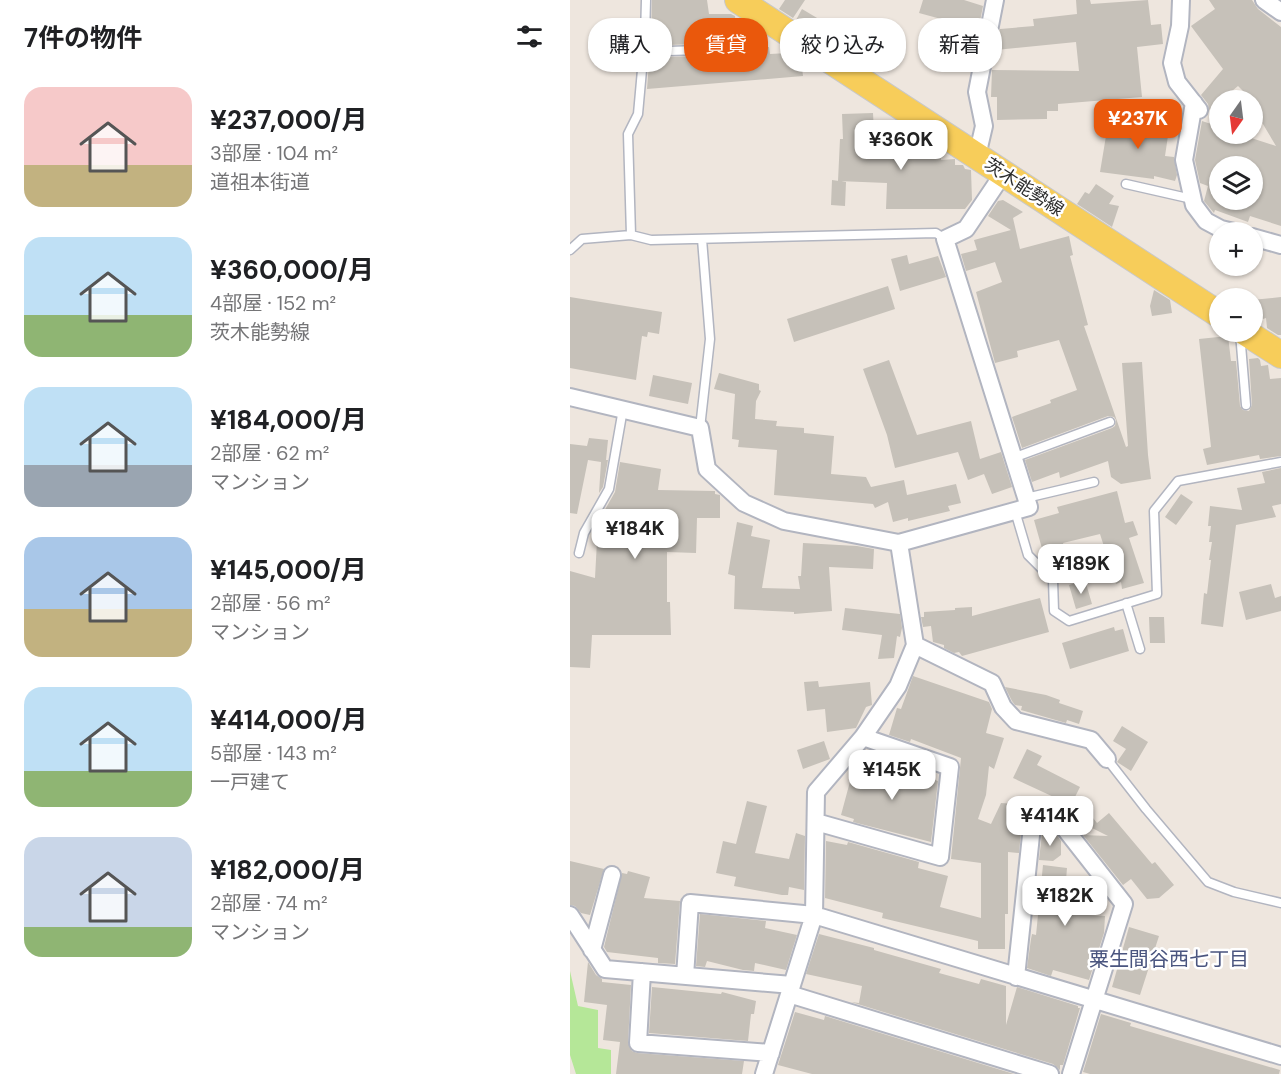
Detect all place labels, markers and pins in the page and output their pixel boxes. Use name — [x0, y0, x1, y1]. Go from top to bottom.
pin: ¥237K — [1096, 99, 1180, 150]
pin: ¥360K — [859, 120, 943, 171]
pin: ¥184K — [593, 509, 677, 560]
pin: ¥189K — [1039, 544, 1123, 595]
pin: ¥145K — [850, 750, 934, 801]
pin: ¥414K — [1008, 796, 1092, 847]
pin: ¥182K — [1023, 876, 1107, 927]

